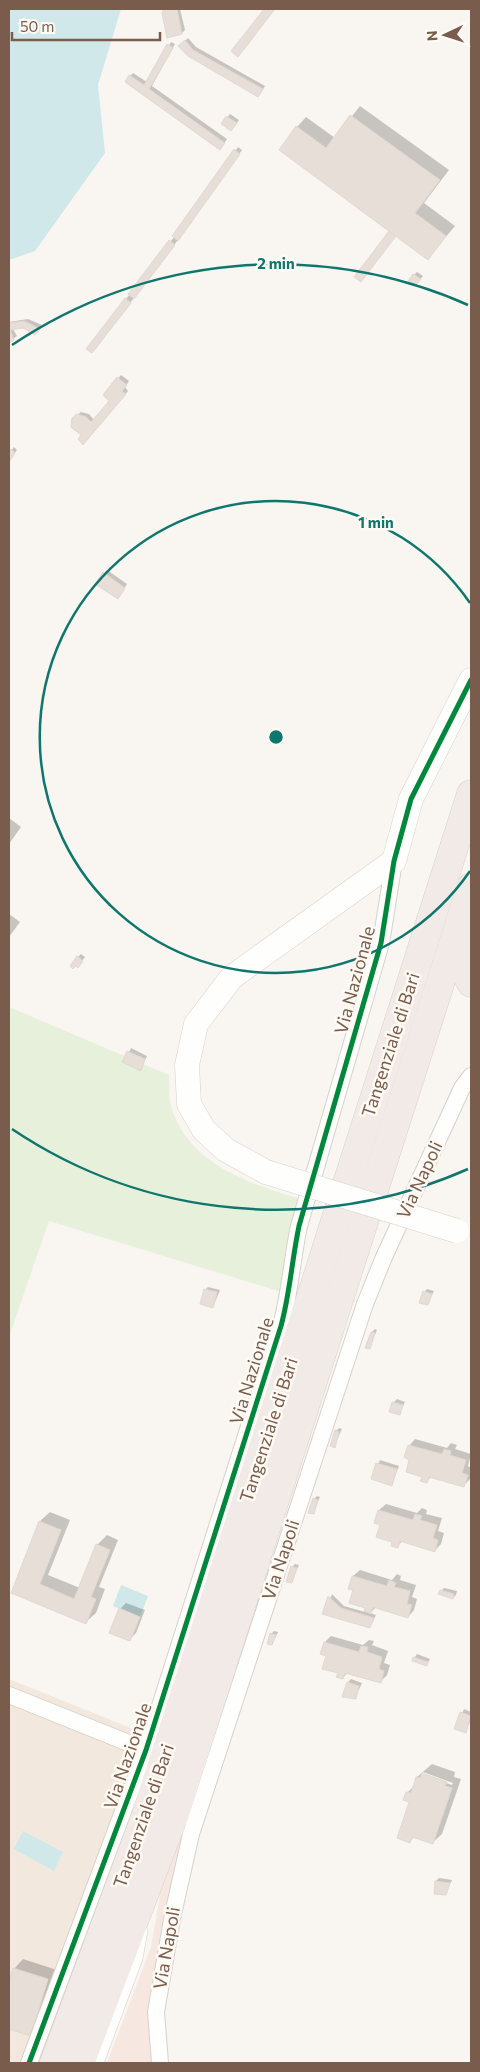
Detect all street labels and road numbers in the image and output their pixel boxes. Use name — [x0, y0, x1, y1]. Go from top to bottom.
street label: Via Nazionale — [329, 923, 379, 1036]
street label: Tangenziale di Bari — [356, 970, 424, 1120]
street label: Via Napoli — [391, 1137, 447, 1222]
street label: Via Nazionale — [224, 1314, 278, 1427]
street label: Tangenziale di Bari — [234, 1355, 302, 1505]
street label: Via Napoli — [257, 1517, 303, 1603]
street label: Via Nazionale — [99, 1700, 156, 1812]
street label: Tangenziale di Bari — [108, 1741, 178, 1891]
street label: Via Napoli — [148, 1905, 184, 1991]

